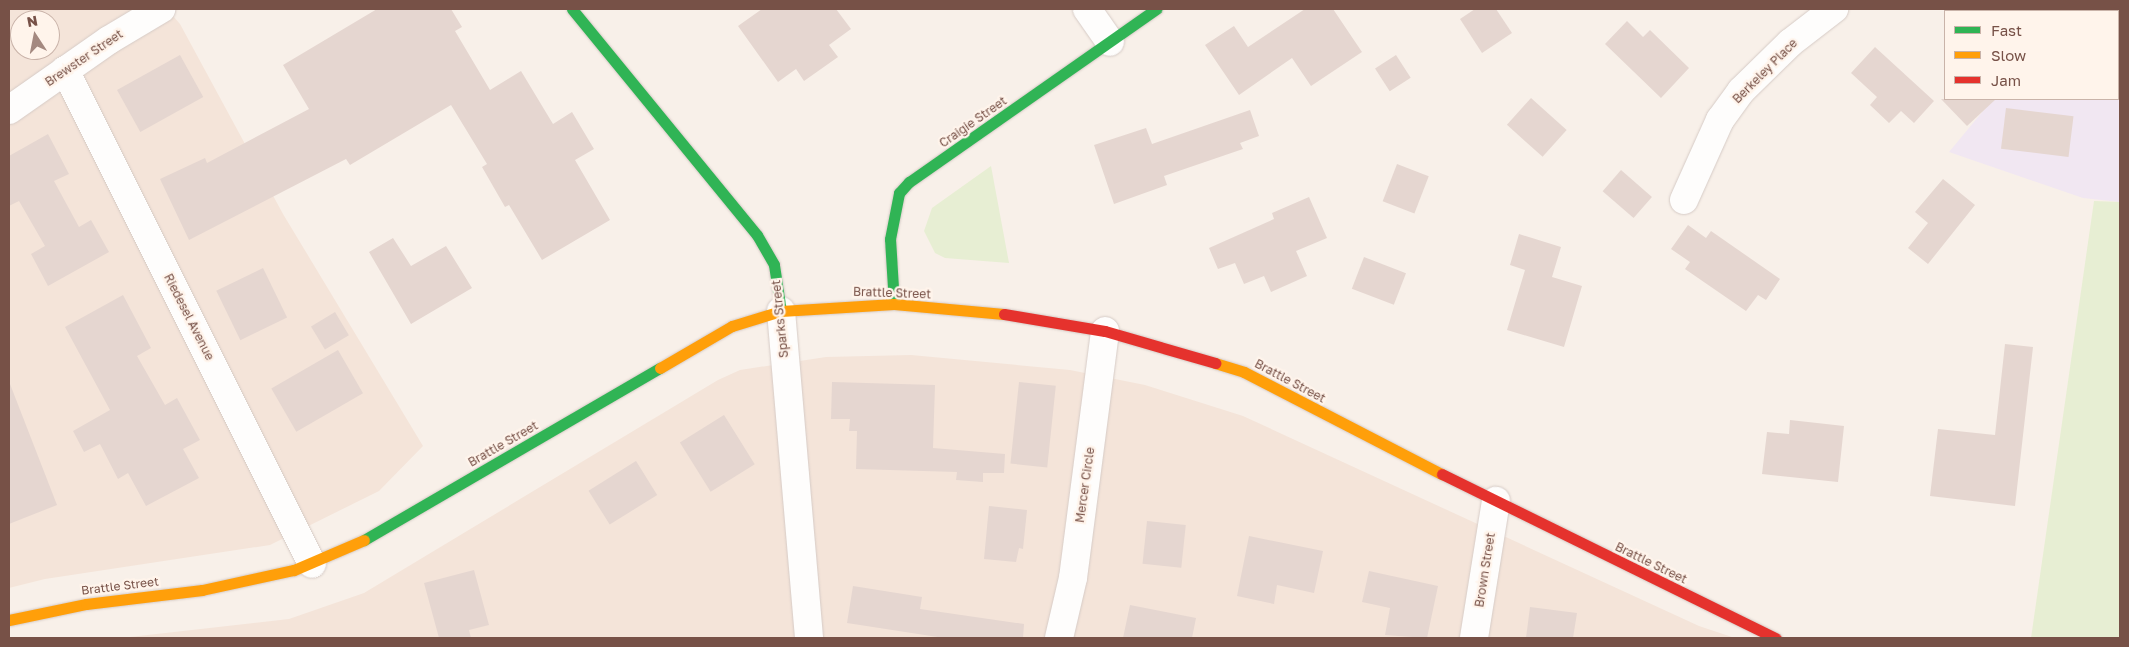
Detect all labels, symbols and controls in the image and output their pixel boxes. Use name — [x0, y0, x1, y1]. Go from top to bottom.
north arrow — [10, 10, 60, 60]
legend — [1944, 10, 2119, 100]
text: N — [25, 11, 39, 30]
text: Fast — [1991, 21, 2022, 39]
street label: Brewster Street — [42, 27, 126, 89]
street label: Berkeley Place — [1730, 36, 1800, 106]
text: Slow — [1991, 46, 2026, 64]
text: Jam — [1991, 71, 2021, 89]
street label: Craigie Street — [937, 94, 1009, 150]
street label: Riedesel Avenue — [161, 271, 217, 363]
street label: Sparks Street — [769, 279, 791, 359]
street label: Brattle Street — [853, 284, 931, 302]
street label: Brattle Street — [1252, 356, 1328, 406]
street label: Brattle Street — [466, 418, 540, 470]
street label: Mercer Circle — [1073, 446, 1097, 524]
street label: Brown Street — [1472, 532, 1498, 608]
street label: Brattle Street — [1613, 539, 1689, 587]
street label: Brattle Street — [80, 574, 160, 598]

